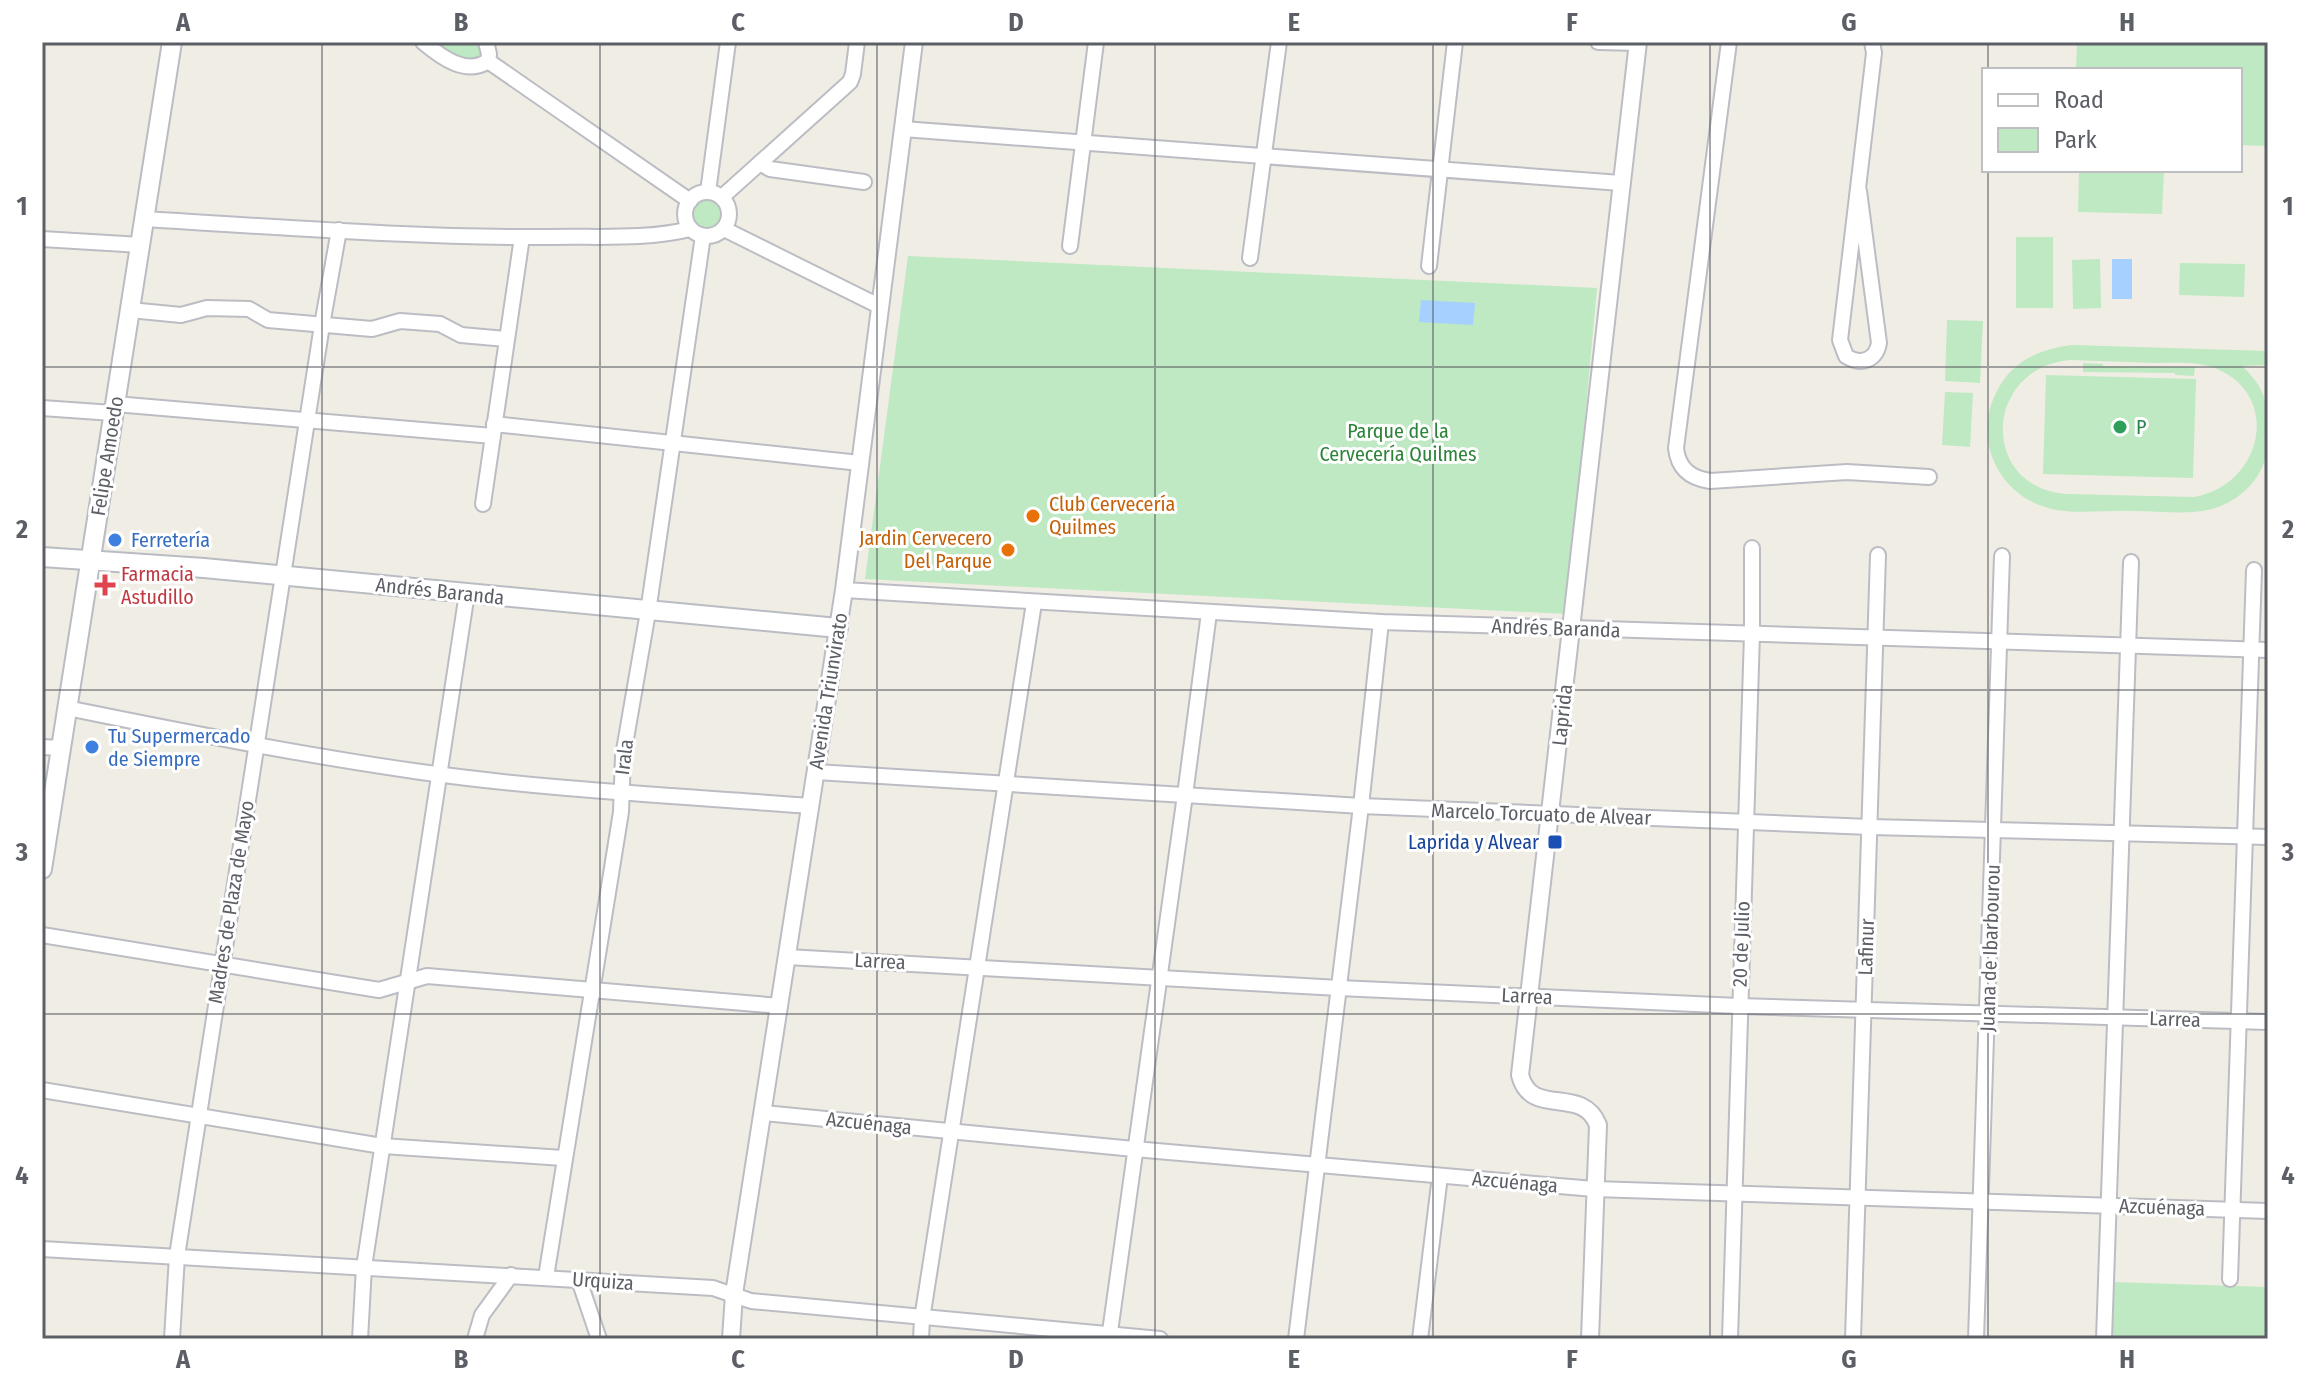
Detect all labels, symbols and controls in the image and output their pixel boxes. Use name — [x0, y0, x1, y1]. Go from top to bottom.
text: A — [175, 7, 191, 38]
text: B — [454, 7, 469, 38]
text: C — [731, 7, 745, 38]
text: D — [1008, 7, 1024, 38]
text: E — [1288, 7, 1300, 38]
text: F — [1566, 7, 1578, 38]
text: G — [1841, 7, 1857, 38]
text: H — [2119, 7, 2135, 38]
legend — [1982, 68, 2242, 172]
text: Road — [2054, 86, 2104, 114]
text: Park — [2054, 126, 2097, 154]
text: 1 — [17, 191, 28, 222]
text: 1 — [2283, 191, 2294, 222]
street label: Felipe Amoedo — [86, 394, 128, 518]
place label: P — [2136, 415, 2146, 439]
marker: P — [2111, 418, 2129, 436]
park label: Parque de la Cervecería Quilmes — [1319, 419, 1477, 466]
place label: Club Cervecería Quilmes — [1049, 492, 1175, 539]
marker: Club Cervecería Quilmes — [1024, 507, 1042, 525]
text: 2 — [15, 514, 28, 545]
text: 2 — [2281, 514, 2294, 545]
place label: Jardin Cervecero Del Parque — [859, 526, 992, 573]
place label: Ferretería — [131, 528, 210, 552]
marker: Ferretería — [106, 531, 124, 549]
marker: Jardin Cervecero Del Parque — [999, 541, 1017, 559]
place label: Farmacia Astudillo — [121, 562, 194, 609]
street label: Andrés Baranda — [374, 572, 506, 610]
marker: Farmacia Astudillo — [96, 576, 114, 594]
street label: Avenida Triunvirato — [804, 611, 852, 771]
street label: Andrés Baranda — [1491, 614, 1621, 642]
street label: Laprida — [1547, 683, 1577, 747]
place label: Tu Supermercado de Siempre — [108, 724, 251, 771]
marker: Tu Supermercado de Siempre — [83, 738, 101, 756]
street label: Irala — [610, 738, 638, 776]
street label: Marcelo Torcuato de Alvear — [1430, 798, 1652, 830]
street label: Madres de Plaza de Mayo — [203, 799, 259, 1005]
place label: Laprida y Alvear — [1408, 830, 1539, 854]
marker: Laprida y Alvear — [1546, 833, 1564, 851]
text: 3 — [15, 837, 28, 868]
text: 3 — [2281, 837, 2294, 868]
street label: Juana de Ibarbourou — [1975, 864, 2005, 1032]
street label: 20 de Julio — [1728, 901, 1754, 987]
street label: Lafinur — [1853, 918, 1879, 976]
street label: Larrea — [854, 948, 906, 974]
street label: Larrea — [1501, 983, 1553, 1009]
street label: Larrea — [2149, 1006, 2201, 1032]
street label: Azcuénaga — [825, 1107, 913, 1139]
text: 4 — [15, 1160, 29, 1191]
text: 4 — [2281, 1160, 2295, 1191]
street label: Azcuénaga — [1471, 1166, 1559, 1198]
street label: Azcuénaga — [2119, 1194, 2205, 1220]
street label: Urquiza — [571, 1267, 635, 1295]
text: A — [175, 1344, 191, 1375]
text: B — [454, 1344, 469, 1375]
text: C — [731, 1344, 745, 1375]
text: D — [1008, 1344, 1024, 1375]
text: E — [1288, 1344, 1300, 1375]
text: F — [1566, 1344, 1578, 1375]
text: G — [1841, 1344, 1857, 1375]
text: H — [2119, 1344, 2135, 1375]

